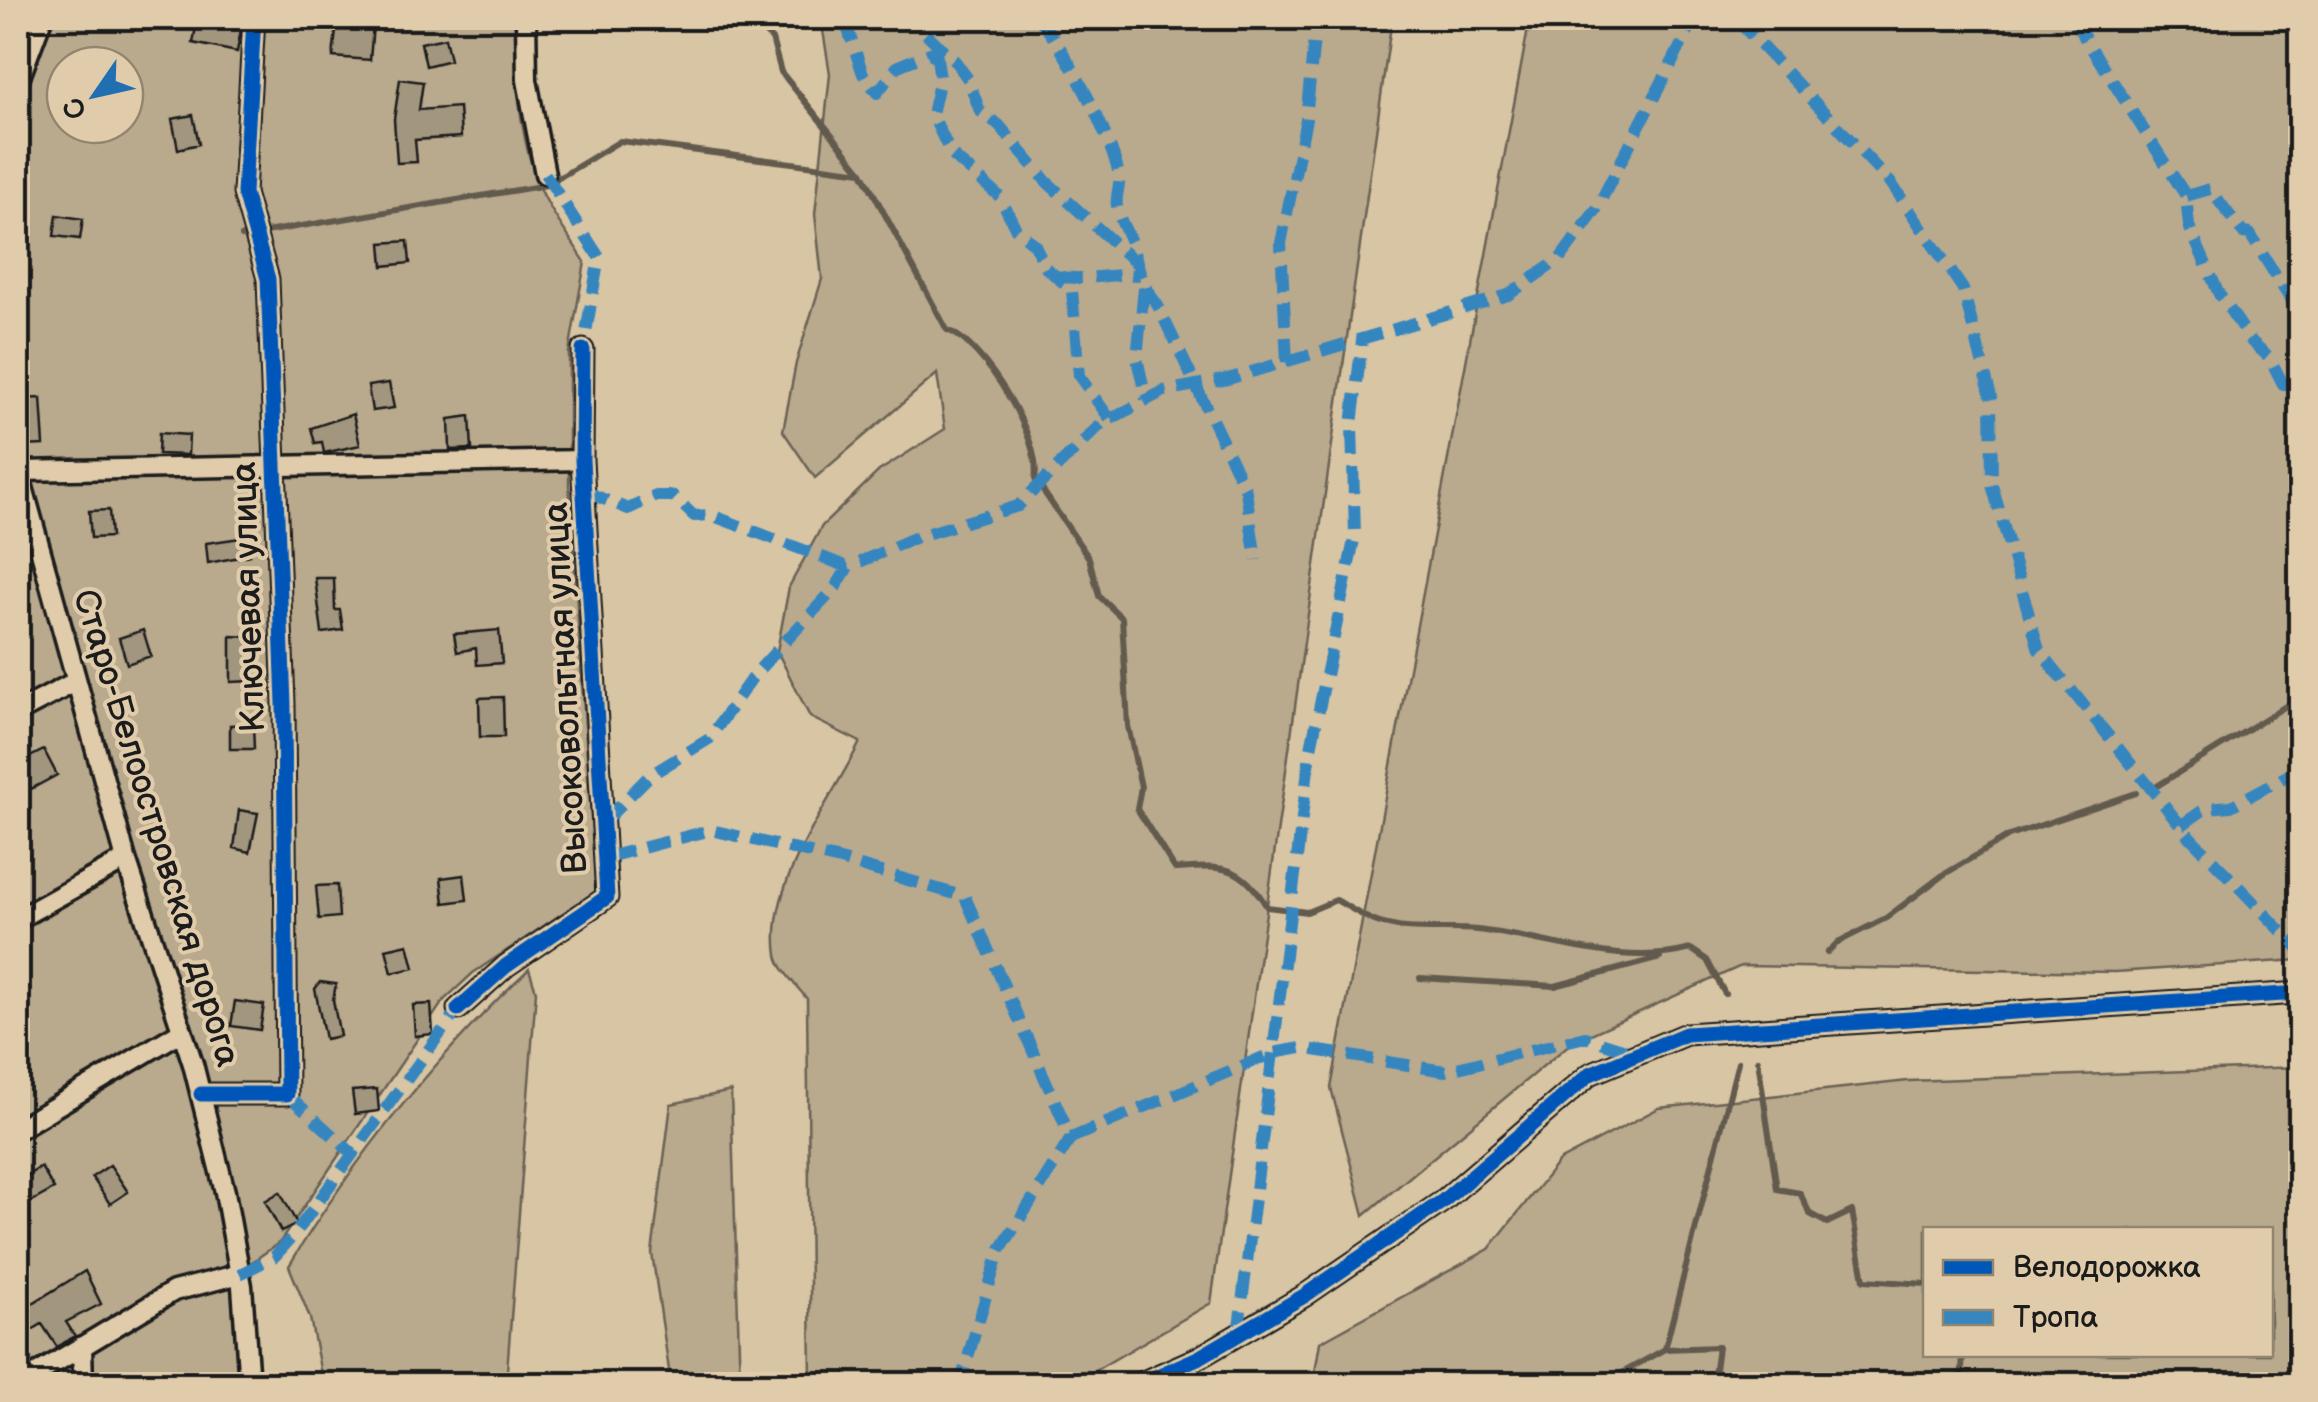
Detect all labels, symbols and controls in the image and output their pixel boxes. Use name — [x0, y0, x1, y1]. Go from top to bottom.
north arrow — [45, 45, 145, 145]
text: С — [56, 90, 95, 125]
street label: Ключевая улица — [223, 461, 275, 733]
street label: Высоковольтная улица — [535, 501, 597, 875]
street label: Старо-Белоостровская дорога — [63, 584, 249, 1072]
legend — [1923, 1227, 2273, 1357]
text: Велодорожка — [2013, 1250, 2201, 1286]
text: Тропа — [2013, 1300, 2098, 1336]

